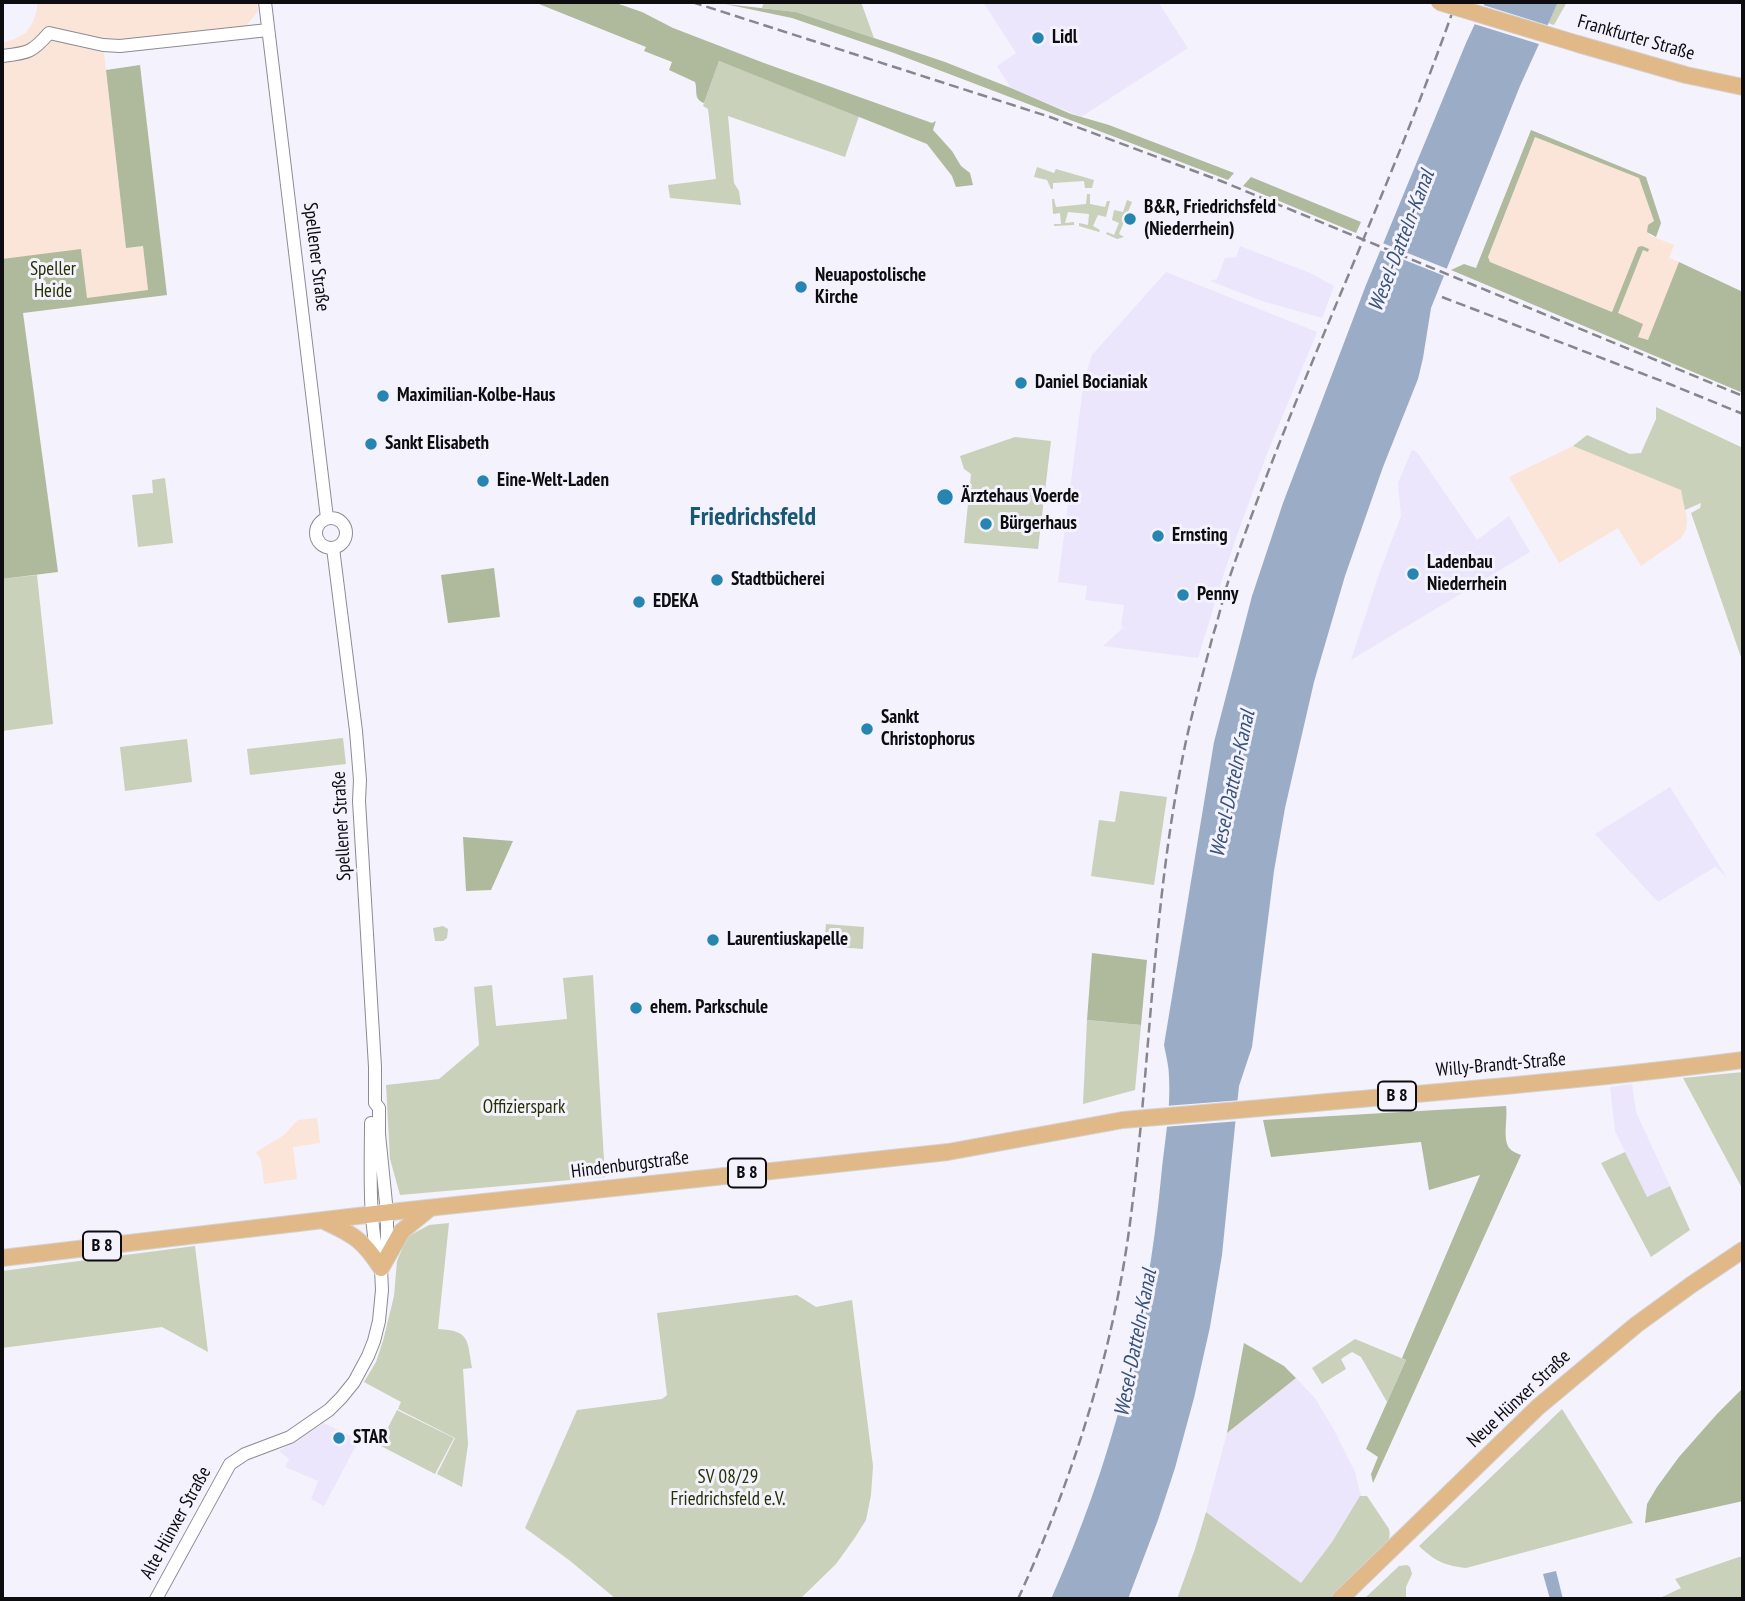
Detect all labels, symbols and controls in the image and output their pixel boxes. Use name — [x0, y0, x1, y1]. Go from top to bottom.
street label: Frankfurter Straße — [1575, 10, 1697, 66]
place label: Lidl — [1052, 27, 1077, 49]
marker: Lidl — [1030, 30, 1046, 46]
water label: Wesel-Datteln-Kanal — [1363, 167, 1441, 315]
place label: B&R, Friedrichsfeld (Niederrhein) — [1144, 197, 1276, 241]
street label: Spellener Straße — [298, 201, 334, 313]
marker: B&R, Friedrichsfeld (Niederrhein) — [1122, 211, 1138, 227]
park label: Speller Heide — [30, 259, 76, 303]
place label: Neuapostolische Kirche — [815, 265, 926, 309]
marker: Neuapostolische Kirche — [793, 279, 809, 295]
place label: Daniel Bocianiak — [1035, 372, 1147, 394]
marker: Daniel Bocianiak — [1013, 375, 1029, 391]
place label: Maximilian-Kolbe-Haus — [397, 385, 555, 407]
marker: Maximilian-Kolbe-Haus — [375, 388, 391, 404]
place label: Sankt Elisabeth — [385, 433, 489, 455]
marker: Sankt Elisabeth — [363, 436, 379, 452]
place label: Eine-Welt-Laden — [497, 470, 609, 492]
marker: Eine-Welt-Laden — [475, 473, 491, 489]
place label: Ärztehaus Voerde — [961, 486, 1079, 508]
marker: Ärztehaus Voerde — [935, 487, 955, 507]
district label: Friedrichsfeld — [690, 502, 816, 534]
place label: Bürgerhaus — [1000, 513, 1077, 535]
marker: Bürgerhaus — [978, 516, 994, 532]
place label: Ernsting — [1172, 525, 1228, 547]
marker: Ernsting — [1150, 528, 1166, 544]
place label: Ladenbau Niederrhein — [1427, 552, 1507, 596]
marker: Ladenbau Niederrhein — [1405, 566, 1421, 582]
place label: Stadtbücherei — [731, 569, 825, 591]
marker: Stadtbücherei — [709, 572, 725, 588]
place label: Penny — [1197, 584, 1238, 606]
marker: Penny — [1175, 587, 1191, 603]
place label: EDEKA — [653, 591, 698, 613]
marker: EDEKA — [631, 594, 647, 610]
place label: Sankt Christophorus — [881, 707, 975, 751]
water label: Wesel-Datteln-Kanal — [1205, 708, 1261, 860]
marker: Sankt Christophorus — [859, 721, 875, 737]
street label: Spellener Straße — [328, 771, 356, 881]
place label: Laurentiuskapelle — [727, 929, 848, 951]
marker: Laurentiuskapelle — [705, 932, 721, 948]
place label: ehem. Parkschule — [650, 997, 768, 1019]
marker: ehem. Parkschule — [628, 1000, 644, 1016]
street label: Willy-Brandt-Straße — [1435, 1048, 1567, 1082]
road number: B 8 — [1378, 1082, 1416, 1111]
park label: Offizierspark — [483, 1097, 565, 1119]
street label: Hindenburgstraße — [570, 1146, 690, 1184]
road number: B 8 — [728, 1158, 766, 1188]
road number: B 8 — [83, 1232, 121, 1260]
water label: Wesel-Datteln-Kanal — [1109, 1267, 1163, 1419]
street label: Neue Hünxer Straße — [1463, 1345, 1575, 1453]
place label: STAR — [353, 1427, 388, 1449]
marker: STAR — [331, 1430, 347, 1446]
street label: Alte Hünxer Straße — [136, 1463, 216, 1583]
park label: SV 08/29 Friedrichsfeld e.V. — [670, 1467, 786, 1511]

